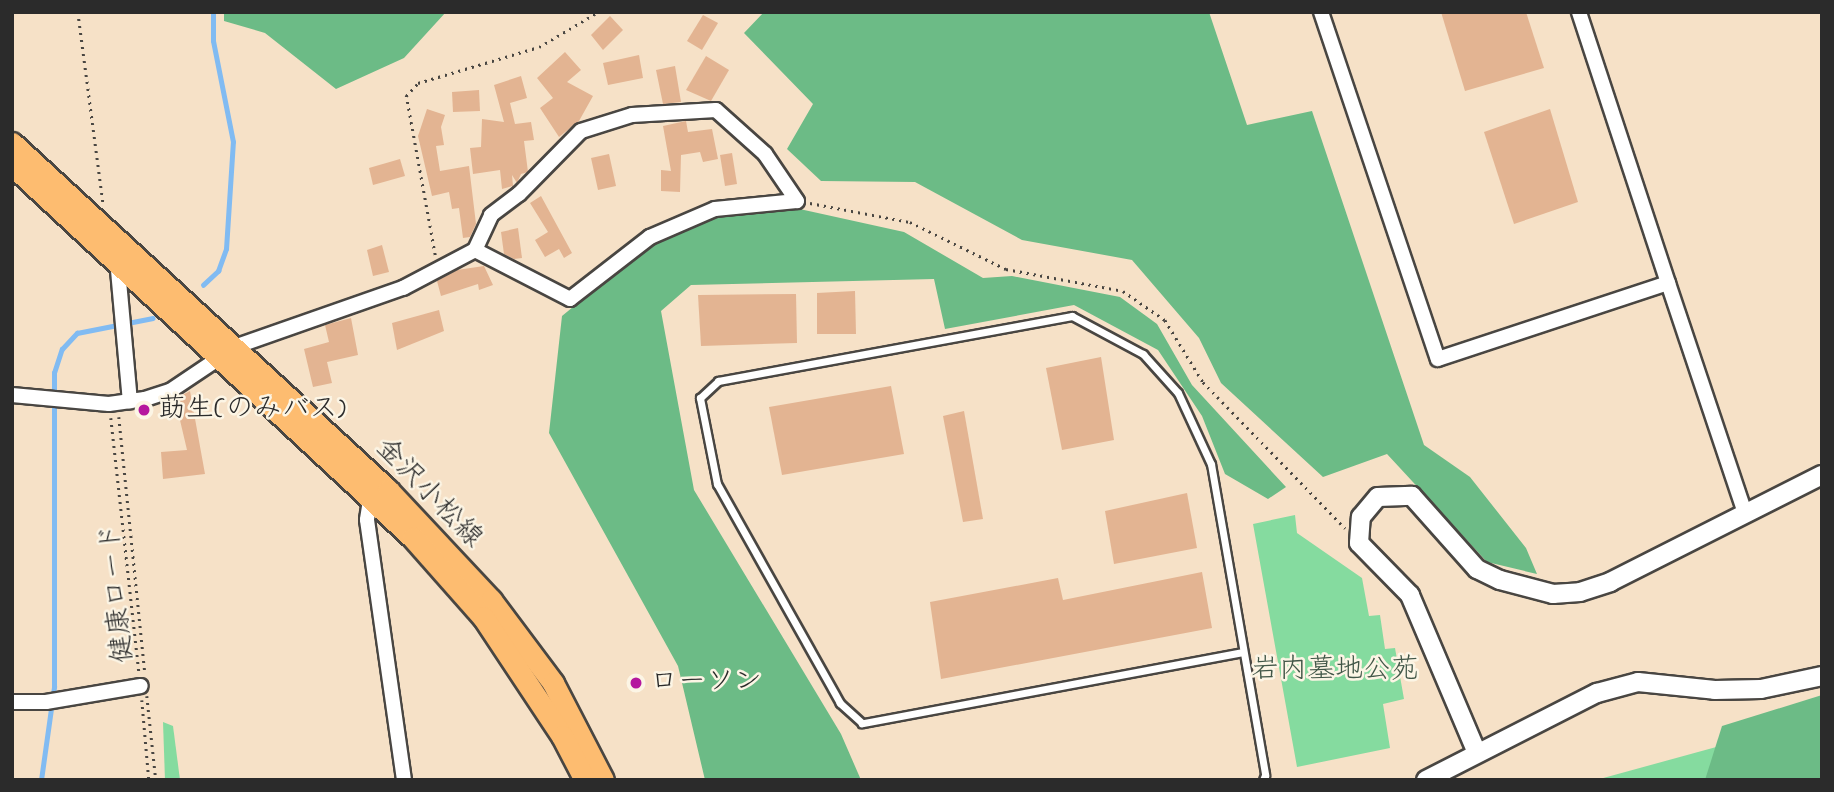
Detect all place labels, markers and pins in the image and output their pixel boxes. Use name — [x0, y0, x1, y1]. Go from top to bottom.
place label: 莇生(のみバス) — [158, 393, 346, 427]
marker: 莇生(のみバス) — [136, 402, 152, 418]
place label: ローソン — [650, 666, 762, 700]
marker: ローソン — [628, 675, 644, 691]

